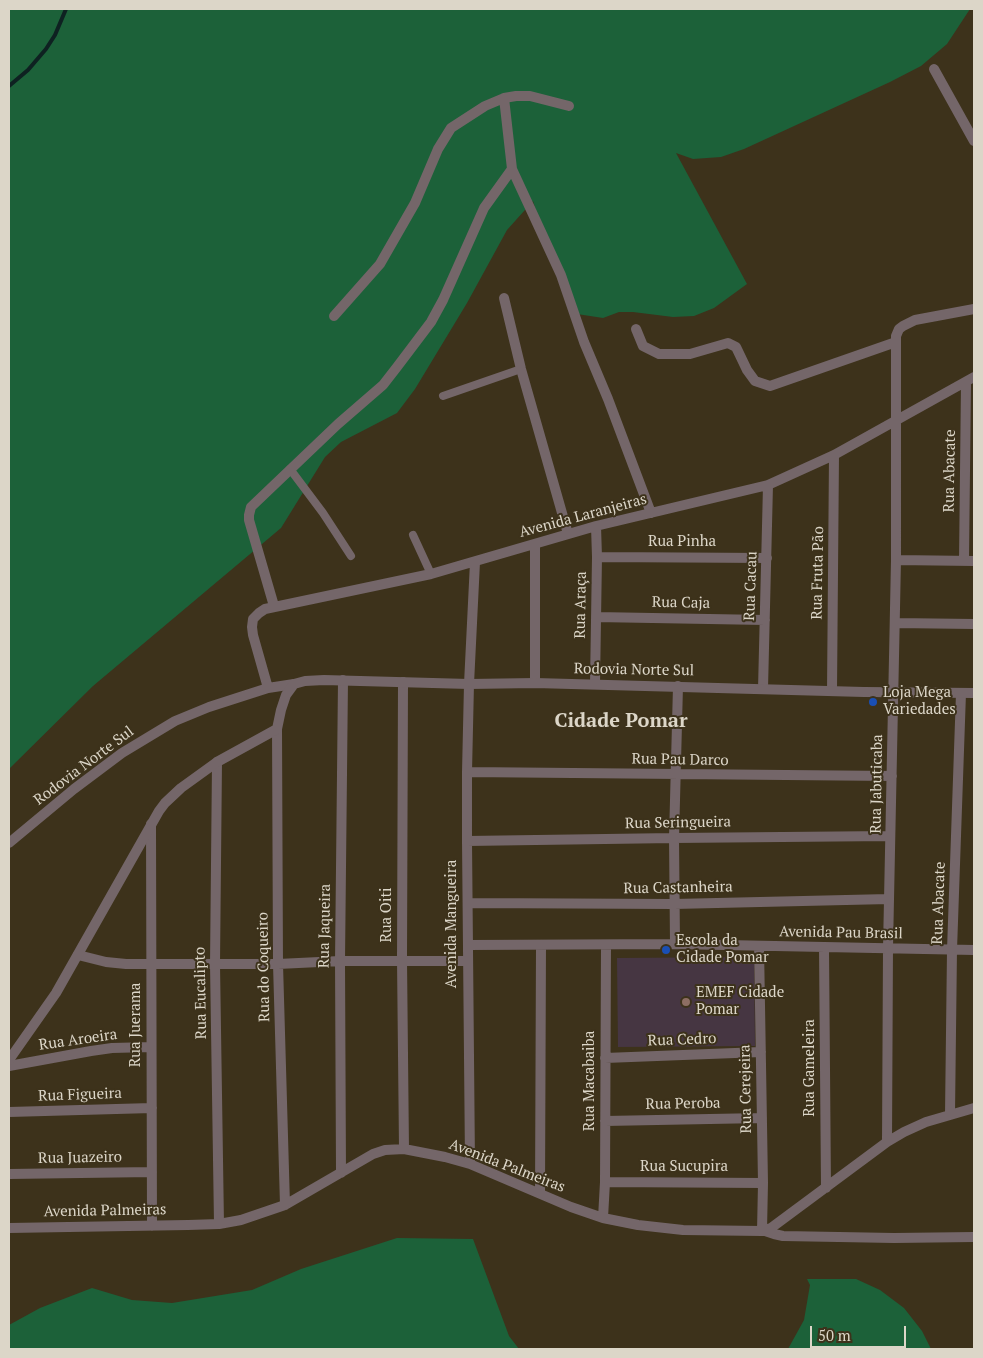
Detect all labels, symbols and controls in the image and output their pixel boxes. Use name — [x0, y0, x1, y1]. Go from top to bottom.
street label: Rua Abacate — [940, 429, 960, 513]
street label: Avenida Laranjeiras — [517, 490, 649, 542]
street label: Rua Fruta Pão — [808, 526, 828, 620]
street label: Rua Pinha — [648, 533, 716, 551]
street label: Rua Cacau — [741, 551, 761, 621]
street label: Rua Araça — [571, 571, 591, 639]
street label: Rua Caja — [652, 593, 710, 613]
street label: Rodovia Norte Sul — [574, 660, 694, 680]
place label: Loja Mega Variedades — [883, 684, 956, 719]
marker: Loja Mega Variedades — [867, 696, 879, 708]
district label: Cidade Pomar — [554, 709, 688, 733]
street label: Rodovia Norte Sul — [31, 723, 137, 809]
street label: Rua Jabuticaba — [867, 734, 887, 834]
street label: Rua Pau Darco — [631, 750, 729, 770]
street label: Rua Seringueira — [625, 813, 731, 833]
street label: Avenida Mangueira — [443, 860, 461, 988]
street label: Rua Abacate — [929, 861, 949, 945]
street label: Rua Castanheira — [623, 878, 733, 898]
street label: Rua Jaqueira — [315, 884, 335, 968]
street label: Rua Oiti — [378, 887, 396, 943]
street label: Rua do Coqueiro — [254, 912, 274, 1022]
street label: Avenida Pau Brasil — [779, 923, 903, 943]
place label: Escola da Cidade Pomar — [676, 932, 769, 967]
marker: Escola da Cidade Pomar — [660, 944, 672, 956]
street label: Rua Eucalipto — [191, 947, 211, 1039]
street label: Rua Juerama — [127, 983, 145, 1067]
place label: EMEF Cidade Pomar — [696, 984, 784, 1019]
marker: EMEF Cidade Pomar — [680, 996, 692, 1008]
street label: Rua Gameleira — [801, 1019, 819, 1117]
street label: Rua Aroeira — [38, 1026, 118, 1054]
street label: Rua Cedro — [647, 1030, 717, 1050]
street label: Rua Macabaiba — [581, 1031, 599, 1131]
street label: Rua Cerejeira — [736, 1044, 756, 1134]
street label: Rua Figueira — [38, 1085, 122, 1105]
street label: Rua Peroba — [645, 1094, 721, 1114]
street label: Avenida Palmeiras — [446, 1136, 568, 1196]
street label: Rua Juazeiro — [38, 1148, 122, 1168]
street label: Rua Sucupira — [640, 1158, 728, 1176]
street label: Avenida Palmeiras — [43, 1201, 167, 1221]
scale bar — [813, 1316, 909, 1348]
text: 50 m — [818, 1325, 851, 1345]

